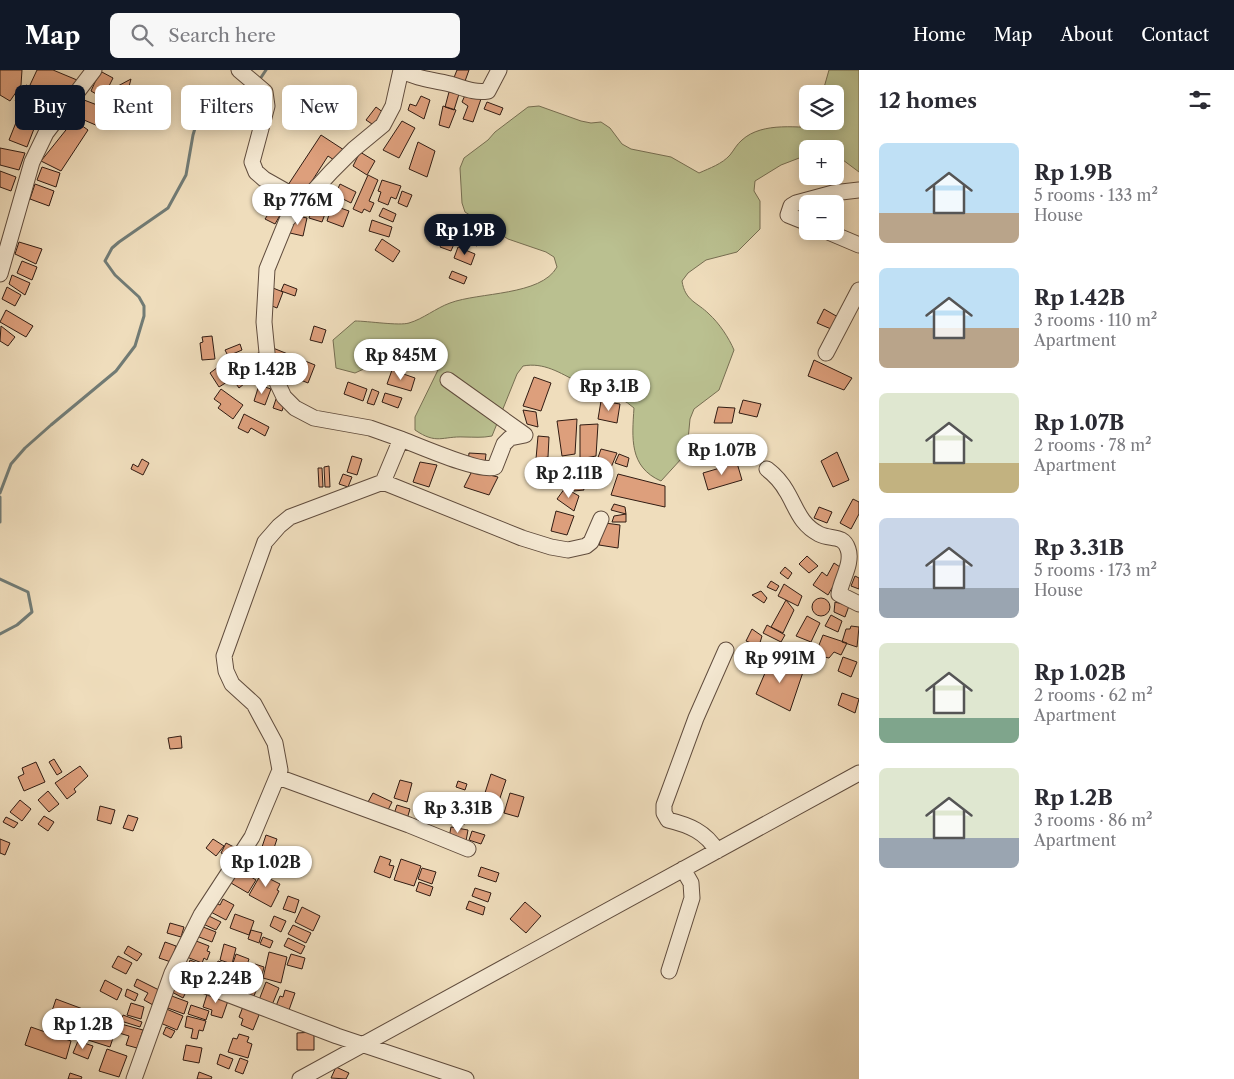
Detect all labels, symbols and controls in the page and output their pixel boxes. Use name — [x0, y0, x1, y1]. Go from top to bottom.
search box — [110, 13, 460, 58]
text: Map — [25, 21, 80, 50]
icon: search — [128, 21, 156, 49]
text: Search here — [168, 24, 276, 47]
text: Home — [913, 24, 966, 46]
text: Map — [994, 24, 1032, 46]
text: About — [1060, 24, 1113, 46]
text: Contact — [1141, 24, 1209, 46]
chip: Buy — [15, 85, 85, 130]
chip: Rent — [95, 85, 171, 130]
chip: Filters — [181, 85, 272, 130]
chip: New — [282, 85, 357, 130]
map controls — [799, 85, 844, 240]
button: layers — [799, 85, 844, 130]
icon: filters — [1186, 86, 1214, 114]
text: 12 homes — [879, 88, 977, 113]
button: + — [799, 140, 844, 185]
text: Rp 1.9B — [1034, 160, 1112, 185]
icon: home — [919, 163, 979, 223]
pin: Rp 776M — [252, 184, 344, 226]
text: 5 rooms · 133 m² — [1034, 185, 1158, 205]
text: Rp 776M — [263, 190, 333, 210]
button: − — [799, 195, 844, 240]
text: House — [1034, 205, 1083, 225]
pin: Rp 1.9B — [419, 214, 511, 256]
text: Rp 1.9B — [435, 220, 495, 240]
text: Rp 1.42B — [1034, 285, 1125, 310]
icon: home — [919, 288, 979, 348]
text: 3 rooms · 110 m² — [1034, 310, 1157, 330]
text: Apartment — [1034, 330, 1116, 350]
pin: Rp 845M — [355, 338, 447, 381]
text: Rp 845M — [365, 345, 437, 365]
pin: Rp 1.42B — [210, 352, 314, 395]
text: Rp 1.42B — [227, 359, 297, 379]
pin: Rp 3.1B — [563, 370, 655, 412]
text: Rp 3.1B — [579, 376, 639, 396]
text: Rp 1.07B — [1034, 410, 1124, 435]
icon: home — [919, 413, 979, 473]
pin: Rp 1.07B — [670, 434, 774, 476]
text: 2 rooms · 78 m² — [1034, 435, 1152, 455]
text: Rp 1.07B — [688, 440, 756, 460]
text: Apartment — [1034, 455, 1116, 475]
pin: Rp 2.11B — [517, 456, 621, 499]
text: Rp 2.11B — [535, 463, 603, 483]
text: Rp 3.31B — [1034, 535, 1124, 560]
icon: home — [919, 538, 979, 598]
text: 5 rooms · 173 m² — [1034, 560, 1157, 580]
text: House — [1034, 580, 1083, 600]
pin: Rp 991M — [734, 642, 826, 684]
text: Rp 991M — [745, 648, 815, 668]
text: Rp 1.02B — [1034, 660, 1126, 685]
icon: home — [919, 663, 979, 723]
text: 2 rooms · 62 m² — [1034, 685, 1153, 705]
text: Apartment — [1034, 705, 1116, 725]
text: Rp 1.2B — [1034, 785, 1113, 810]
icon: home — [919, 788, 979, 848]
pin: Rp 3.31B — [406, 792, 510, 834]
text: Rp 3.31B — [424, 798, 492, 818]
text: 3 rooms · 86 m² — [1034, 810, 1153, 830]
text: Apartment — [1034, 830, 1116, 850]
pin: Rp 1.02B — [214, 846, 318, 888]
text: Rp 1.02B — [231, 852, 301, 872]
pin: Rp 2.24B — [164, 962, 268, 1004]
text: Rp 2.24B — [180, 968, 252, 988]
pin: Rp 1.2B — [37, 1008, 129, 1050]
text: Rp 1.2B — [53, 1014, 113, 1034]

